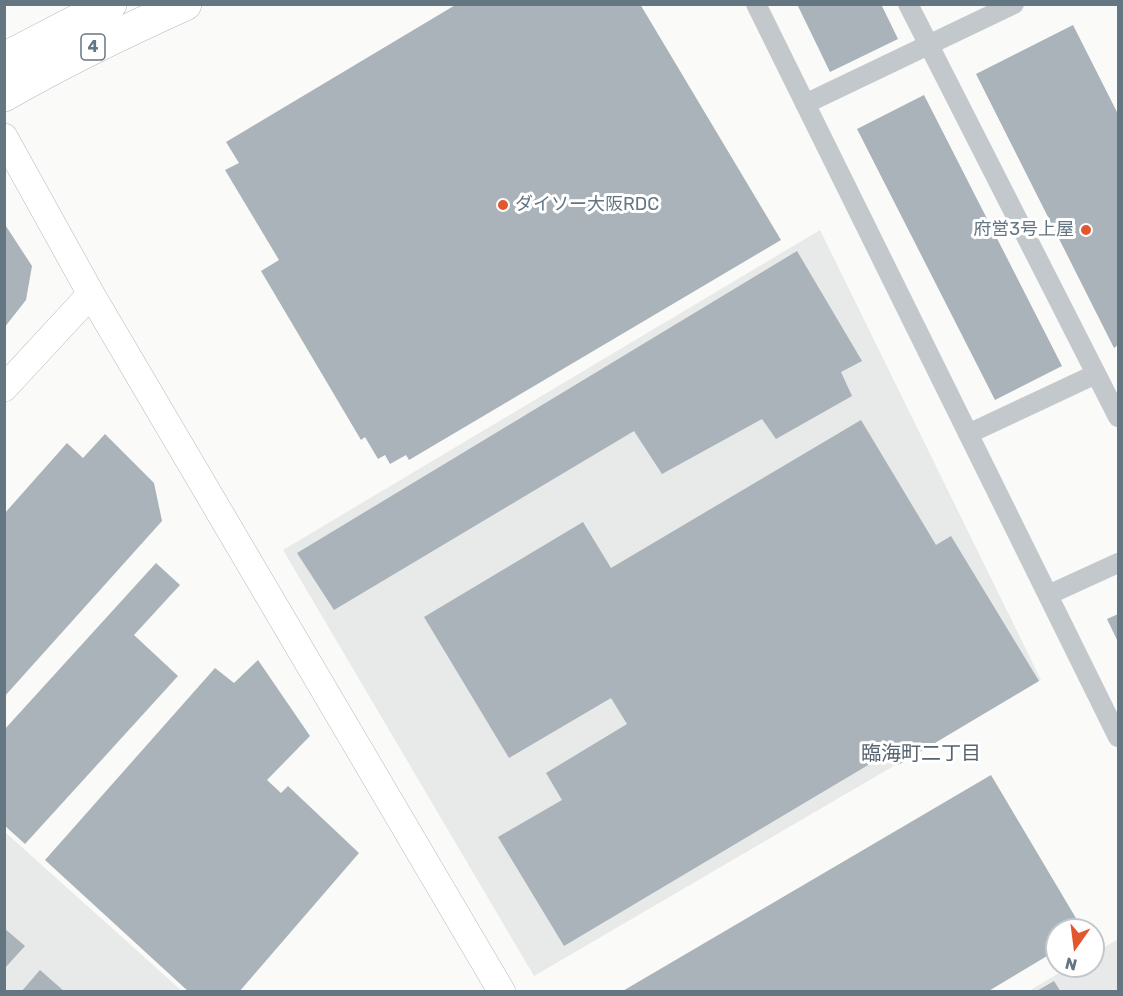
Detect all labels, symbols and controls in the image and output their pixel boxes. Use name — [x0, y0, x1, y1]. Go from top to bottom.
road number: 4 — [81, 34, 105, 60]
place label: ダイソー大阪RDC — [515, 194, 659, 216]
marker: ダイソー大阪RDC — [496, 198, 510, 212]
place label: 府営3号上屋 — [973, 219, 1074, 241]
marker: 府営3号上屋 — [1079, 223, 1093, 237]
district label: 臨海町二丁目 — [861, 742, 981, 766]
north arrow — [1045, 918, 1105, 978]
text: N — [1063, 953, 1079, 975]

